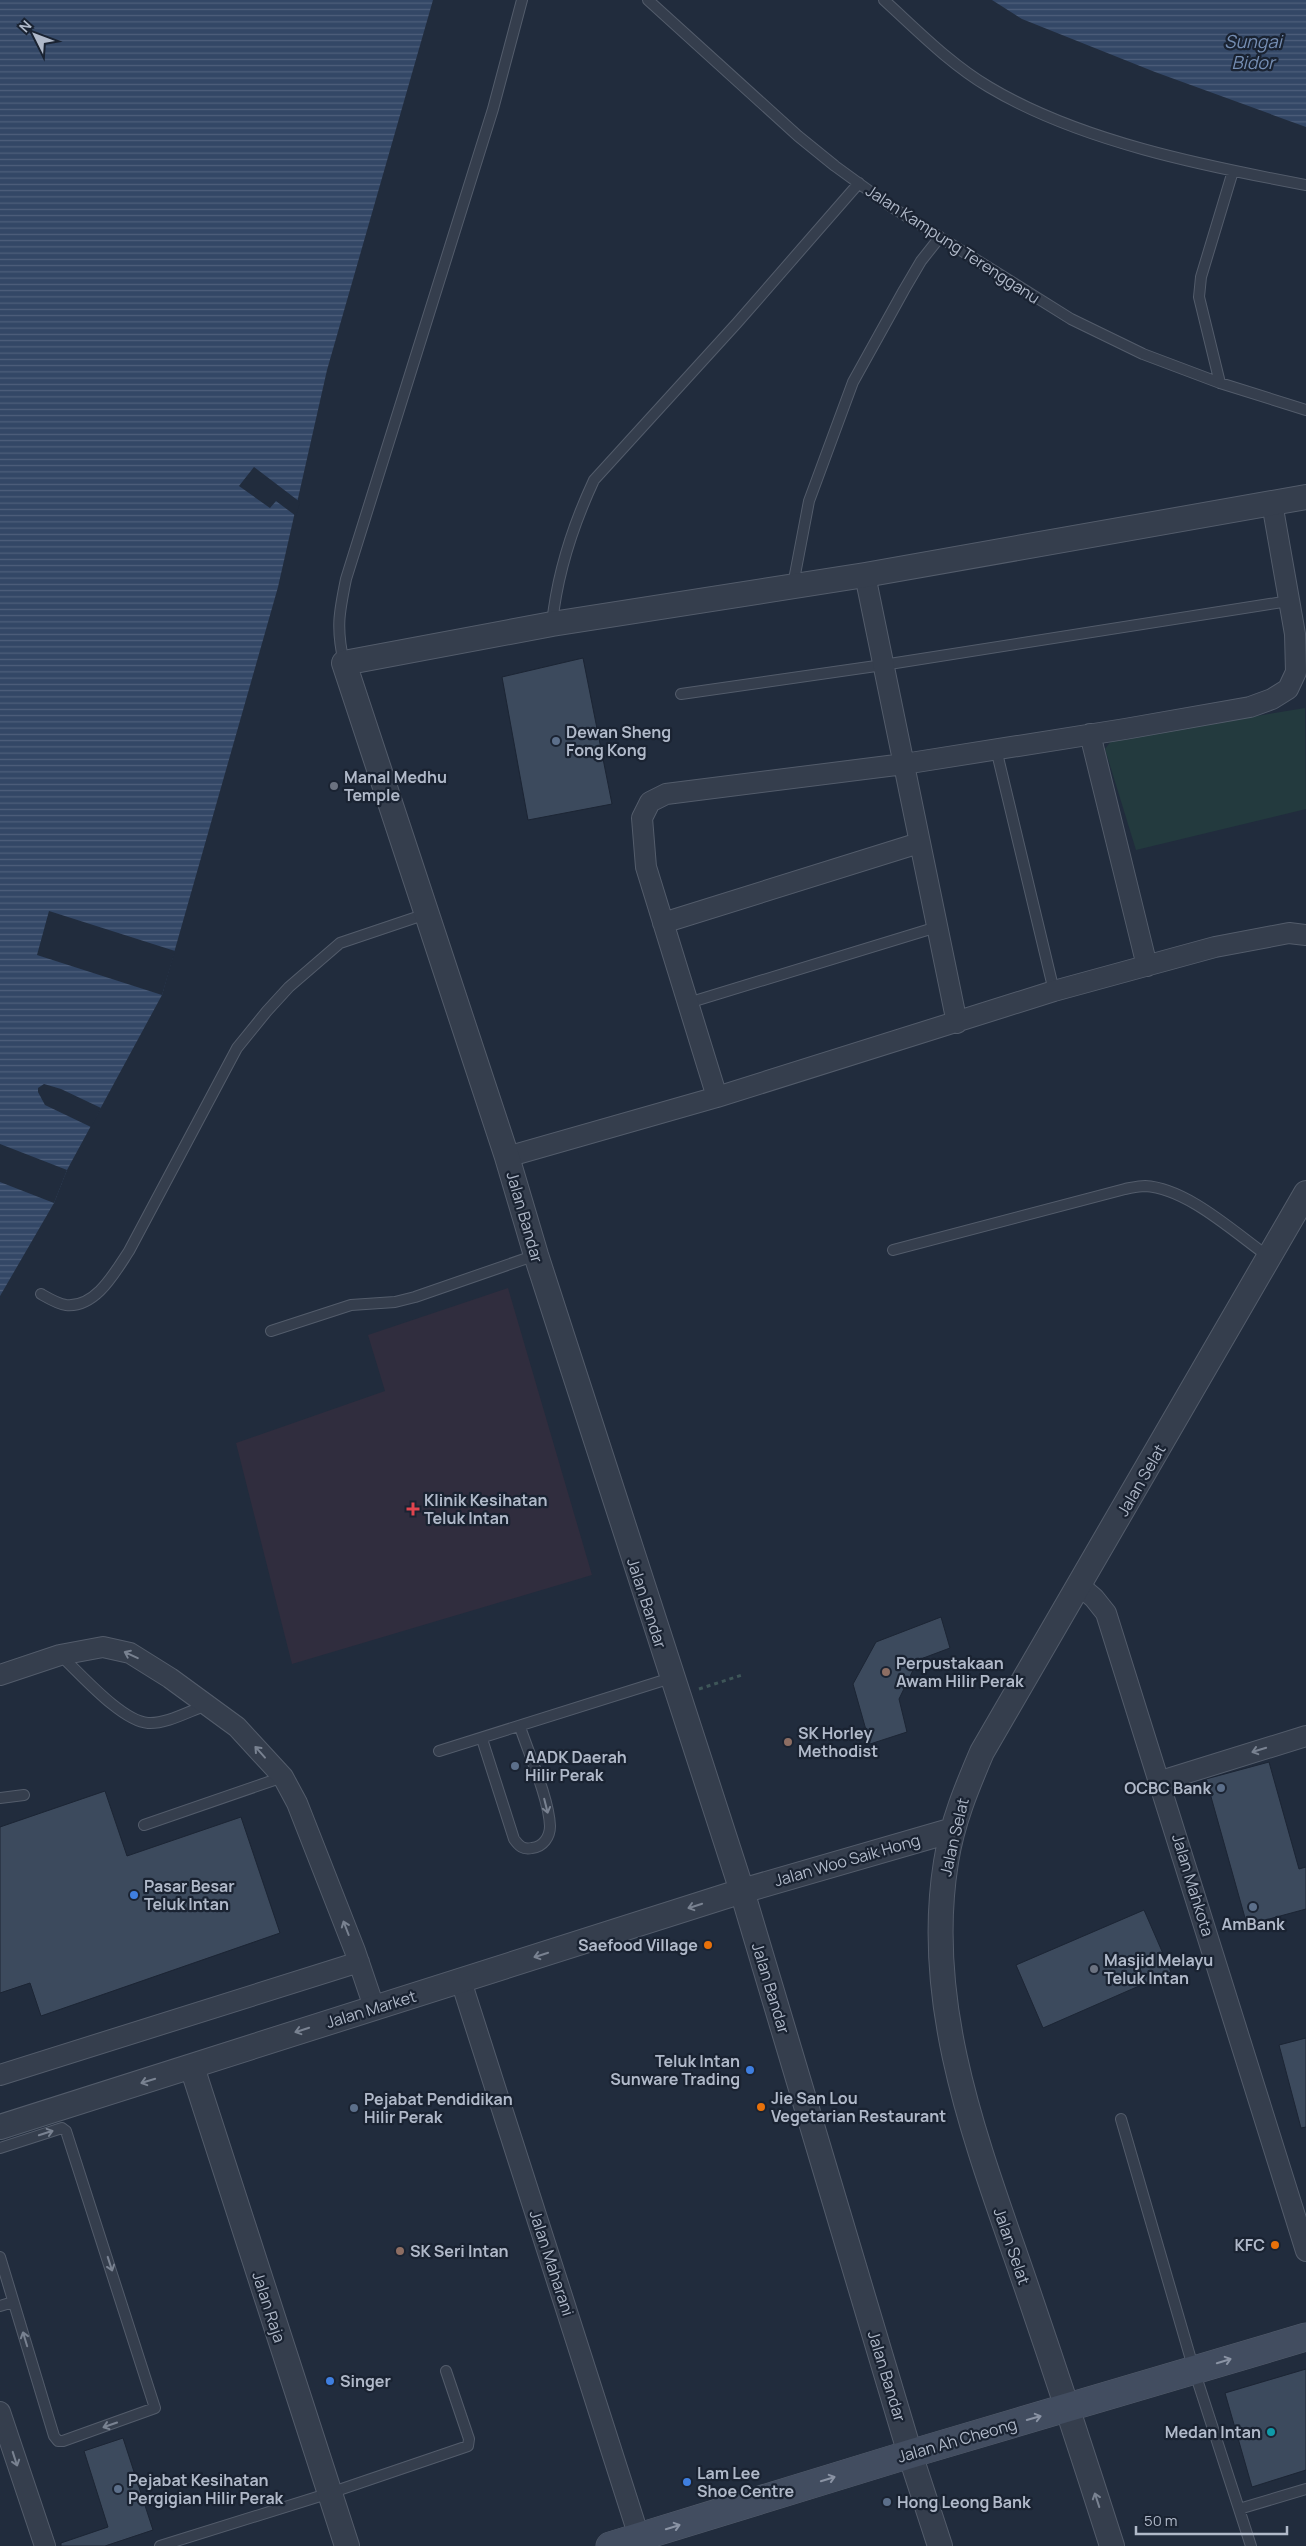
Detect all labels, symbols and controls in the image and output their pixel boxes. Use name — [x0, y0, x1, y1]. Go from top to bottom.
north arrow — [10, 10, 60, 60]
text: N — [15, 16, 35, 36]
water label: Sungai Bidor — [1224, 29, 1284, 74]
street label: Jalan Kampung Terengganu — [862, 179, 1044, 309]
place label: Dewan Sheng Fong Kong — [566, 721, 671, 761]
marker: Dewan Sheng Fong Kong — [550, 735, 562, 747]
place label: Manal Medhu Temple — [344, 766, 447, 806]
marker: Manal Medhu Temple — [328, 780, 340, 792]
street label: Jalan Bandar — [501, 1169, 549, 1265]
street label: Jalan Selat — [1112, 1440, 1170, 1520]
place label: Klinik Kesihatan Teluk Intan — [424, 1489, 548, 1529]
marker: Klinik Kesihatan Teluk Intan — [406, 1502, 420, 1516]
street label: Jalan Bandar — [622, 1555, 672, 1651]
one-way arrow — [124, 1650, 139, 1660]
place label: Perpustakaan Awam Hilir Perak — [896, 1652, 1024, 1692]
marker: Perpustakaan Awam Hilir Perak — [880, 1666, 892, 1678]
place label: SK Horley Methodist — [798, 1722, 878, 1762]
marker: SK Horley Methodist — [782, 1736, 794, 1748]
one-way arrow — [254, 1745, 266, 1758]
place label: AADK Daerah Hilir Perak — [525, 1746, 627, 1786]
one-way arrow — [1252, 1746, 1268, 1756]
marker: AADK Daerah Hilir Perak — [509, 1760, 521, 1772]
place label: OCBC Bank — [1124, 1777, 1211, 1799]
marker: OCBC Bank — [1215, 1782, 1227, 1794]
street label: Jalan Selat — [934, 1796, 974, 1878]
one-way arrow — [541, 1798, 551, 1814]
street label: Jalan Woo Saik Hong — [771, 1829, 923, 1891]
street label: Jalan Mahkota — [1167, 1831, 1219, 1939]
place label: Pasar Besar Teluk Intan — [144, 1875, 235, 1915]
marker: Pasar Besar Teluk Intan — [128, 1889, 140, 1901]
one-way arrow — [688, 1901, 704, 1911]
marker: AmBank — [1247, 1901, 1259, 1913]
place label: AmBank — [1221, 1913, 1285, 1935]
one-way arrow — [341, 1921, 350, 1936]
place label: Saefood Village — [578, 1934, 698, 1956]
marker: Saefood Village — [702, 1939, 714, 1951]
street label: Jalan Bandar — [747, 1940, 795, 2036]
place label: Masjid Melayu Teluk Intan — [1104, 1949, 1213, 1989]
one-way arrow — [533, 1951, 549, 1961]
marker: Masjid Melayu Teluk Intan — [1088, 1963, 1100, 1975]
street label: Jalan Market — [323, 1985, 419, 2033]
one-way arrow — [295, 2026, 311, 2036]
place label: Teluk Intan Sunware Trading — [610, 2050, 740, 2090]
marker: Teluk Intan Sunware Trading — [744, 2064, 756, 2076]
one-way arrow — [140, 2077, 156, 2086]
place label: Jie San Lou Vegetarian Restaurant — [771, 2087, 946, 2127]
place label: Pejabat Pendidikan Hilir Perak — [364, 2088, 513, 2128]
marker: Jie San Lou Vegetarian Restaurant — [755, 2101, 767, 2113]
marker: Pejabat Pendidikan Hilir Perak — [348, 2102, 360, 2114]
one-way arrow — [38, 2128, 54, 2137]
street label: Jalan Selat — [989, 2205, 1035, 2287]
street label: Jalan Maharani — [525, 2207, 579, 2319]
place label: KFC — [1234, 2234, 1265, 2256]
marker: KFC — [1269, 2239, 1281, 2251]
place label: SK Seri Intan — [410, 2240, 509, 2262]
marker: SK Seri Intan — [394, 2245, 406, 2257]
one-way arrow — [106, 2256, 115, 2272]
street label: Jalan Raja — [247, 2269, 291, 2345]
street label: Jalan Bandar — [863, 2328, 911, 2424]
one-way arrow — [19, 2331, 29, 2347]
one-way arrow — [1215, 2356, 1231, 2366]
place label: Singer — [340, 2370, 391, 2392]
marker: Singer — [324, 2375, 336, 2387]
street label: Jalan Ah Cheong — [895, 2412, 1019, 2468]
one-way arrow — [1026, 2412, 1042, 2422]
one-way arrow — [102, 2421, 118, 2431]
place label: Medan Intan — [1165, 2421, 1261, 2443]
marker: Medan Intan — [1265, 2426, 1277, 2438]
one-way arrow — [11, 2450, 20, 2466]
place label: Lam Lee Shoe Centre — [697, 2462, 795, 2502]
place label: Pejabat Kesihatan Pergigian Hilir Perak — [128, 2469, 284, 2509]
one-way arrow — [820, 2473, 836, 2483]
marker: Lam Lee Shoe Centre — [681, 2476, 693, 2488]
marker: Pejabat Kesihatan Pergigian Hilir Perak — [112, 2483, 124, 2495]
place label: Hong Leong Bank — [897, 2491, 1031, 2513]
one-way arrow — [1092, 2492, 1102, 2508]
marker: Hong Leong Bank — [881, 2496, 893, 2508]
scale bar — [1136, 2504, 1287, 2536]
text: 50 m — [1144, 2510, 1178, 2531]
one-way arrow — [665, 2521, 681, 2531]

